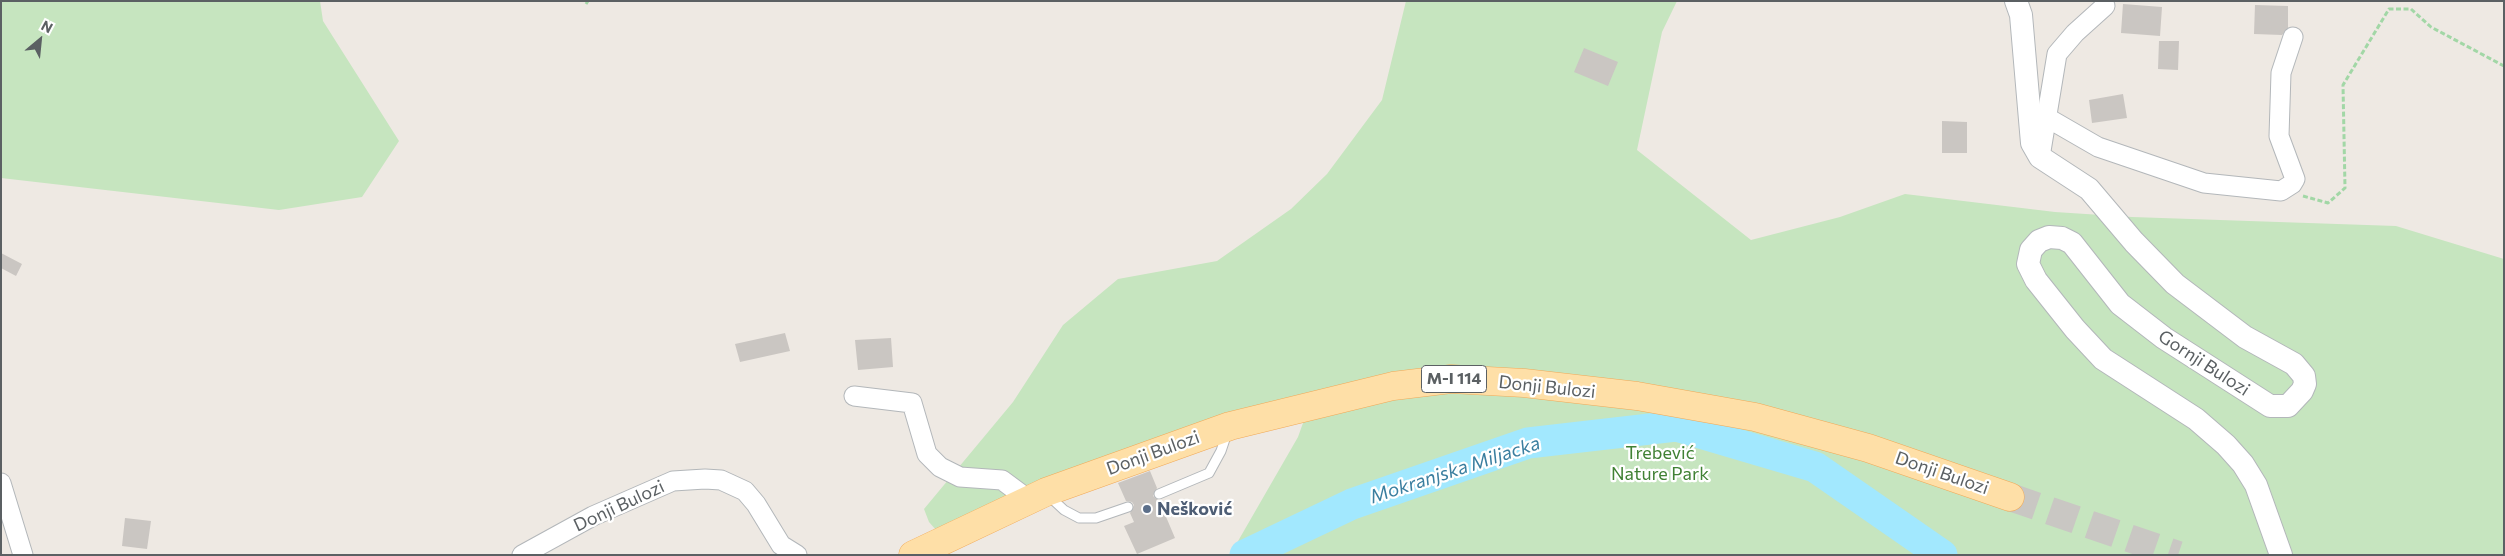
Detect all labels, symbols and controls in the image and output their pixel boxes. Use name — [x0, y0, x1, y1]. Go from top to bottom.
north arrow — [15, 15, 65, 65]
text: N — [39, 16, 56, 36]
street label: Gornji Bulozi — [2154, 325, 2254, 401]
road number: M-I 114 — [1422, 366, 1486, 392]
street label: Donji Bulozi — [1497, 371, 1597, 403]
street label: Donji Bulozi — [1103, 426, 1203, 480]
water label: Mokranjska Miljacka — [1367, 432, 1543, 508]
park label: Trebević Nature Park — [1611, 442, 1709, 484]
street label: Donji Bulozi — [1892, 447, 1992, 499]
street label: Donji Bulozi — [570, 476, 668, 536]
place label: Nešković — [1157, 498, 1232, 520]
marker: Nešković — [1141, 503, 1153, 515]

